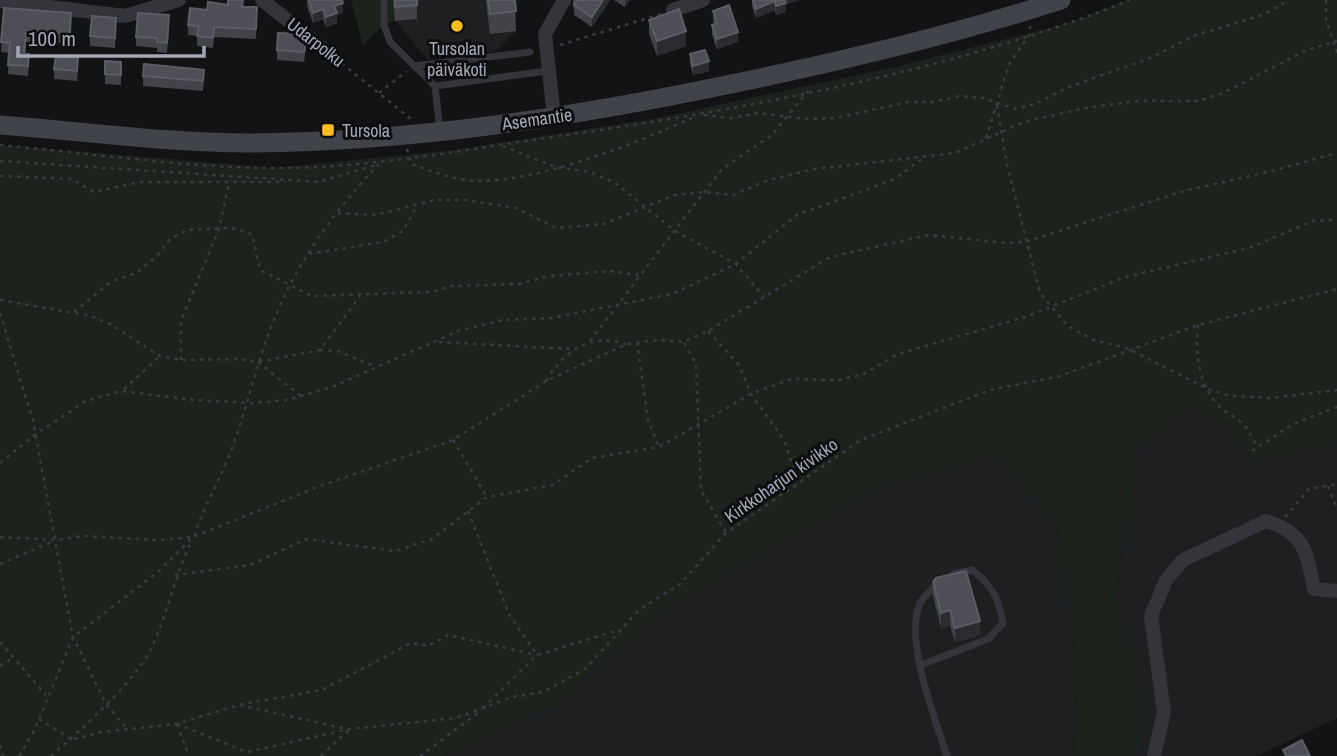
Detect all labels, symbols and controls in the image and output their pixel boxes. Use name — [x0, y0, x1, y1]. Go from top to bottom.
street label: Udarpolku — [282, 11, 350, 73]
scale bar — [18, 14, 203, 58]
marker: Tursolan päiväkoti — [449, 18, 465, 34]
text: 100 m — [28, 24, 76, 53]
place label: Tursolan päiväkoti — [427, 36, 487, 82]
street label: Asemantie — [499, 102, 574, 136]
place label: Tursola — [342, 118, 390, 143]
marker: Tursola — [320, 122, 336, 138]
street label: Kirkkoharjun kivikko — [719, 432, 843, 528]

